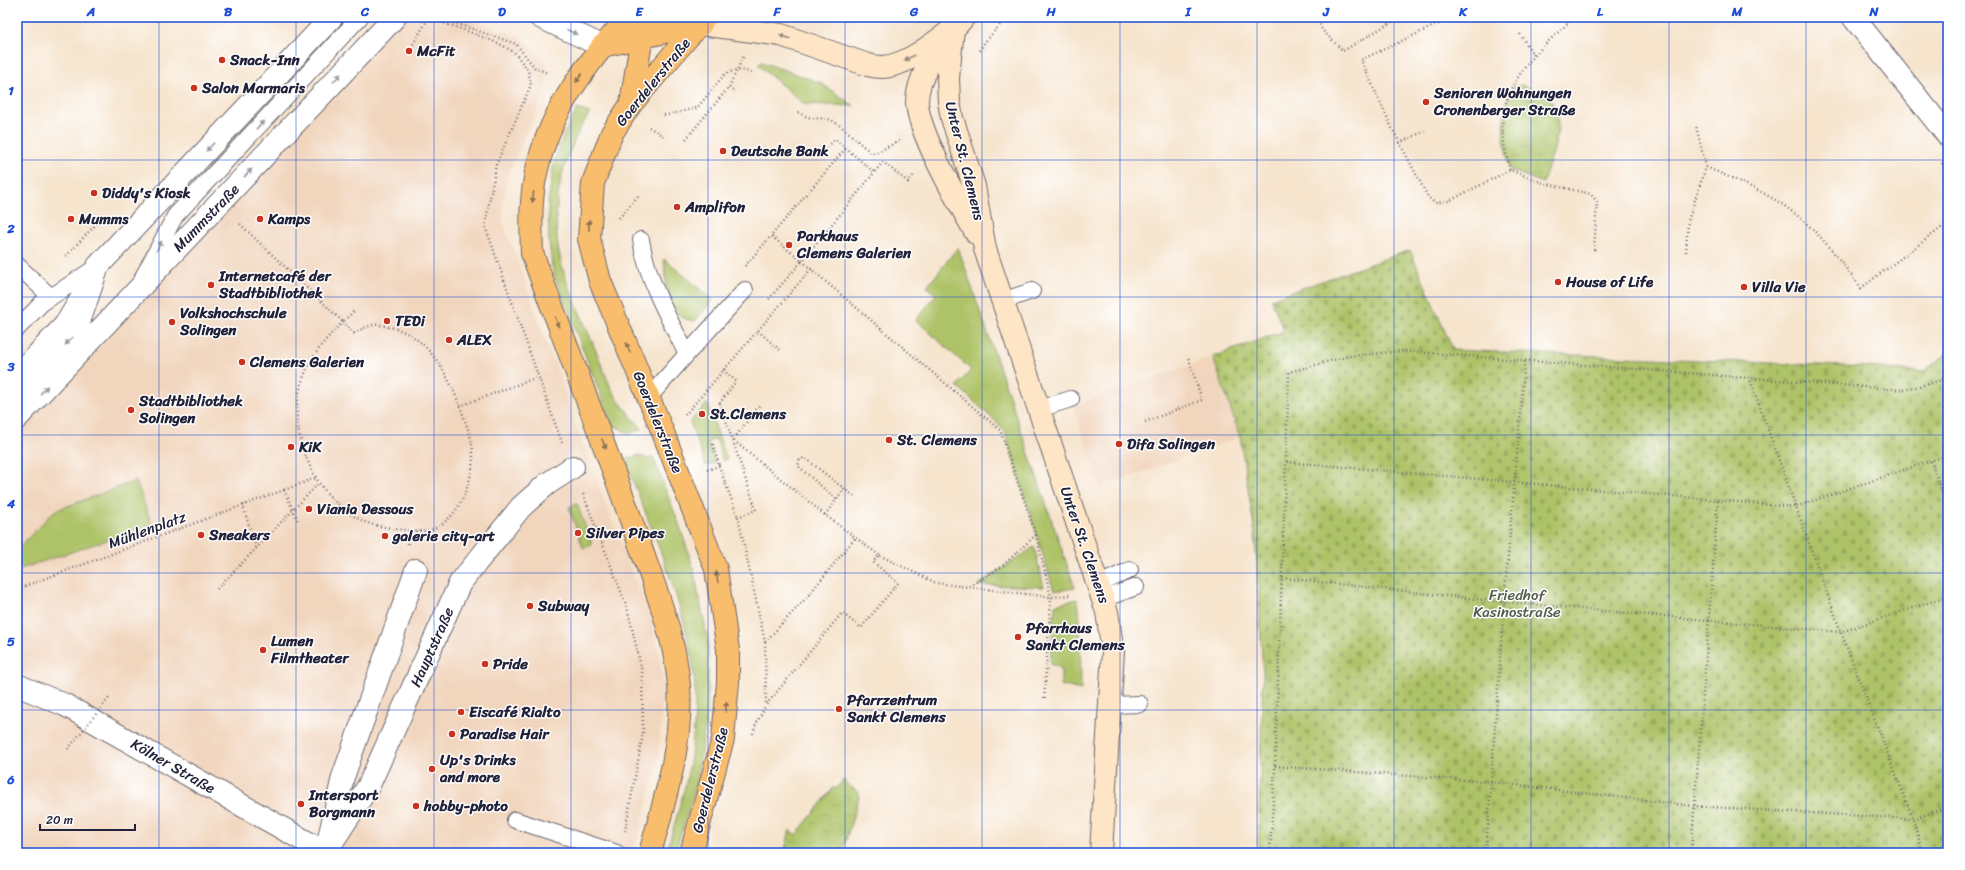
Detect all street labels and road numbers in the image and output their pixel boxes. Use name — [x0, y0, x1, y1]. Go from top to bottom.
street label: Goerdelerstraße — [609, 32, 697, 132]
street label: Unter St. Clemens — [938, 99, 992, 224]
street label: Mummstraße — [166, 178, 246, 258]
street label: Goerdelerstraße — [626, 367, 690, 477]
street label: Unter St. Clemens — [1053, 483, 1117, 607]
street label: Mühlenplatz — [104, 504, 190, 556]
street label: Hauptstraße — [403, 603, 461, 691]
street label: Goerdelerstraße — [684, 724, 736, 836]
street label: Kölner Straße — [126, 731, 220, 801]

